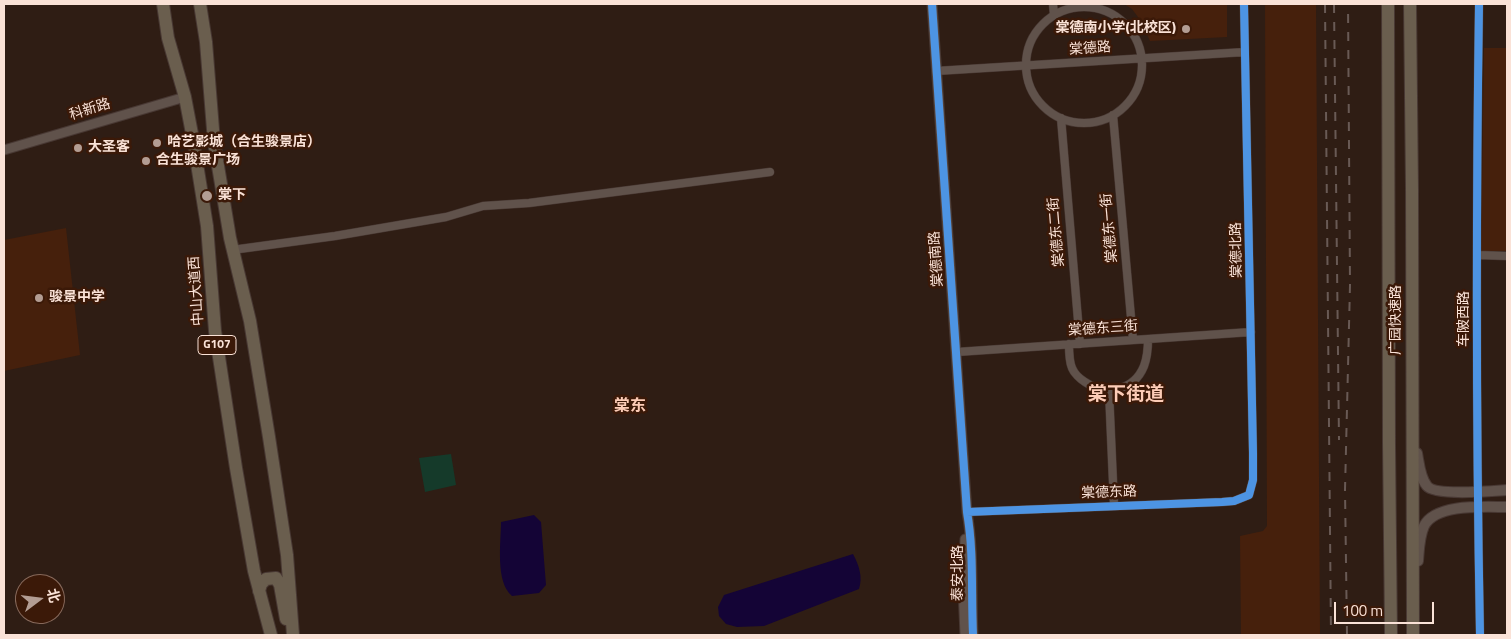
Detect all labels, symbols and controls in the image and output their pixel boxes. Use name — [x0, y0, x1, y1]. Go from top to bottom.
place label: 棠德南小学(北校区) — [1055, 21, 1176, 37]
marker: 棠德南小学(北校区) — [1180, 23, 1192, 35]
street label: 棠德路 — [1068, 39, 1112, 59]
street label: 科新路 — [67, 96, 113, 124]
place label: 哈艺影城（合生骏景店） — [167, 135, 321, 151]
marker: 哈艺影城（合生骏景店） — [151, 137, 163, 149]
place label: 大圣客 — [88, 140, 130, 156]
marker: 大圣客 — [72, 142, 84, 154]
place label: 合生骏景广场 — [156, 153, 240, 169]
marker: 合生骏景广场 — [140, 155, 152, 167]
place label: 棠下 — [218, 188, 246, 204]
marker: 棠下 — [200, 189, 214, 203]
street label: 棠德东一街 — [1099, 192, 1121, 264]
street label: 棠德东二街 — [1046, 196, 1068, 268]
street label: 棠德北路 — [1228, 222, 1246, 278]
street label: 棠德南路 — [927, 230, 947, 288]
street label: 中山大道西 — [186, 255, 208, 327]
street label: 广园快速路 — [1389, 285, 1405, 355]
place label: 骏景中学 — [49, 290, 105, 306]
street label: 车陂西路 — [1457, 291, 1473, 347]
marker: 骏景中学 — [33, 292, 45, 304]
street label: 棠德东三街 — [1067, 318, 1139, 340]
road number: G107 — [198, 336, 236, 354]
district label: 棠下街道 — [1088, 384, 1164, 406]
district label: 棠东 — [614, 397, 646, 417]
street label: 棠德东路 — [1081, 484, 1137, 502]
street label: 泰安北路 — [951, 545, 967, 601]
north arrow — [15, 574, 65, 624]
text: 北 — [42, 586, 66, 605]
scale bar — [1336, 592, 1436, 624]
text: 100 m — [1342, 599, 1383, 622]

